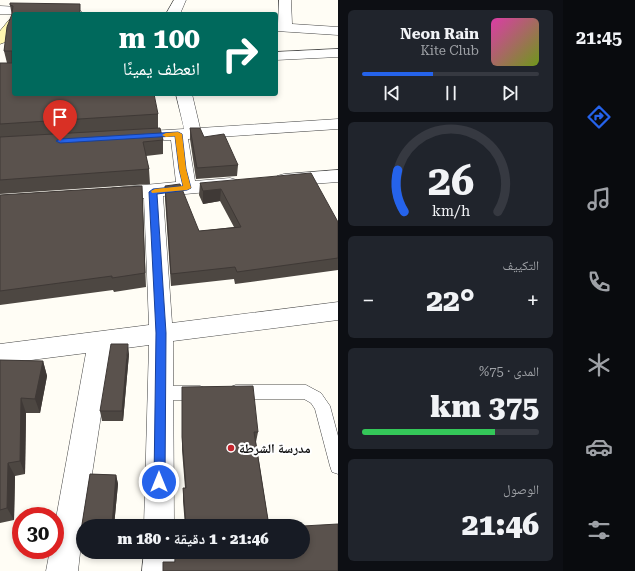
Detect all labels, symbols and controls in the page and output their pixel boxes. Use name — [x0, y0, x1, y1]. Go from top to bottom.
text: 100 m — [119, 22, 200, 55]
text: Neon Rain — [400, 25, 479, 43]
text: 21:45 — [576, 27, 622, 48]
icon: right — [214, 28, 266, 80]
text: Kite Club — [420, 43, 479, 58]
text: انعطف يمينًا — [123, 58, 200, 79]
icon: previous — [381, 82, 403, 104]
icon: pause — [440, 82, 462, 104]
icon: next — [499, 82, 521, 104]
pin — [43, 100, 77, 141]
icon: directions — [585, 103, 613, 131]
icon: arrive — [49, 106, 71, 128]
text: 26 — [427, 156, 474, 205]
icon: music — [585, 185, 613, 213]
text: km/h — [431, 202, 470, 218]
text: التكييف — [503, 258, 539, 273]
icon: phone — [585, 268, 613, 296]
text: 22° — [426, 283, 475, 318]
text: − — [362, 288, 374, 313]
text: + — [527, 288, 539, 313]
icon: climate — [585, 351, 613, 379]
text: المدى · 75% — [479, 364, 539, 379]
text: 375 km — [430, 389, 539, 424]
icon: car — [585, 433, 613, 461]
place label: مدرسة الشرطة — [239, 441, 311, 456]
marker: مدرسة الشرطة — [226, 443, 236, 453]
position arrow — [138, 461, 180, 503]
text: الوصول — [503, 482, 539, 497]
speed limit sign: 30 — [12, 507, 64, 559]
text: 21:46 — [462, 507, 539, 542]
icon: filters — [585, 516, 613, 544]
text: 21:46 · 1 دقيقة · 180 m — [117, 530, 269, 548]

